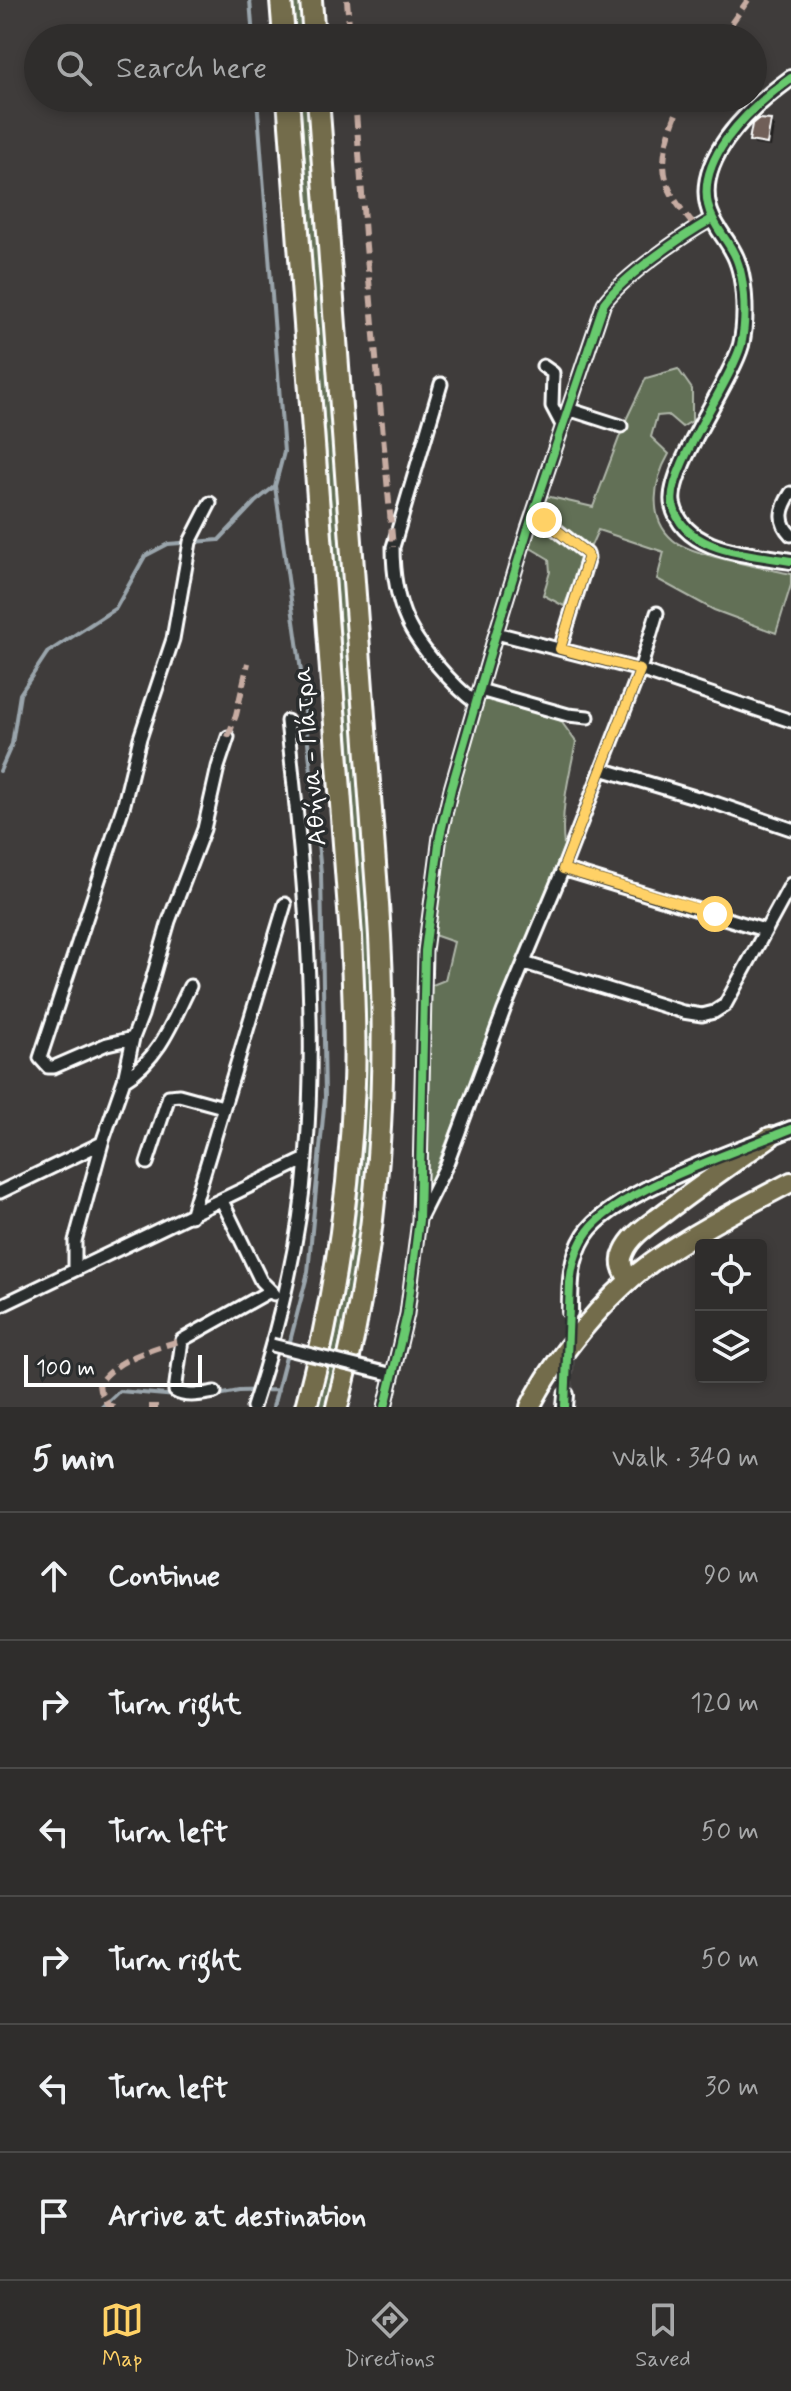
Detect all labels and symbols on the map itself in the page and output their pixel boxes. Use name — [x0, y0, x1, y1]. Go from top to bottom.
route end — [526, 502, 562, 538]
street label: Αθήνα - Πάτρα — [286, 665, 336, 847]
route start — [697, 896, 733, 932]
scale bar — [24, 1351, 202, 1387]

